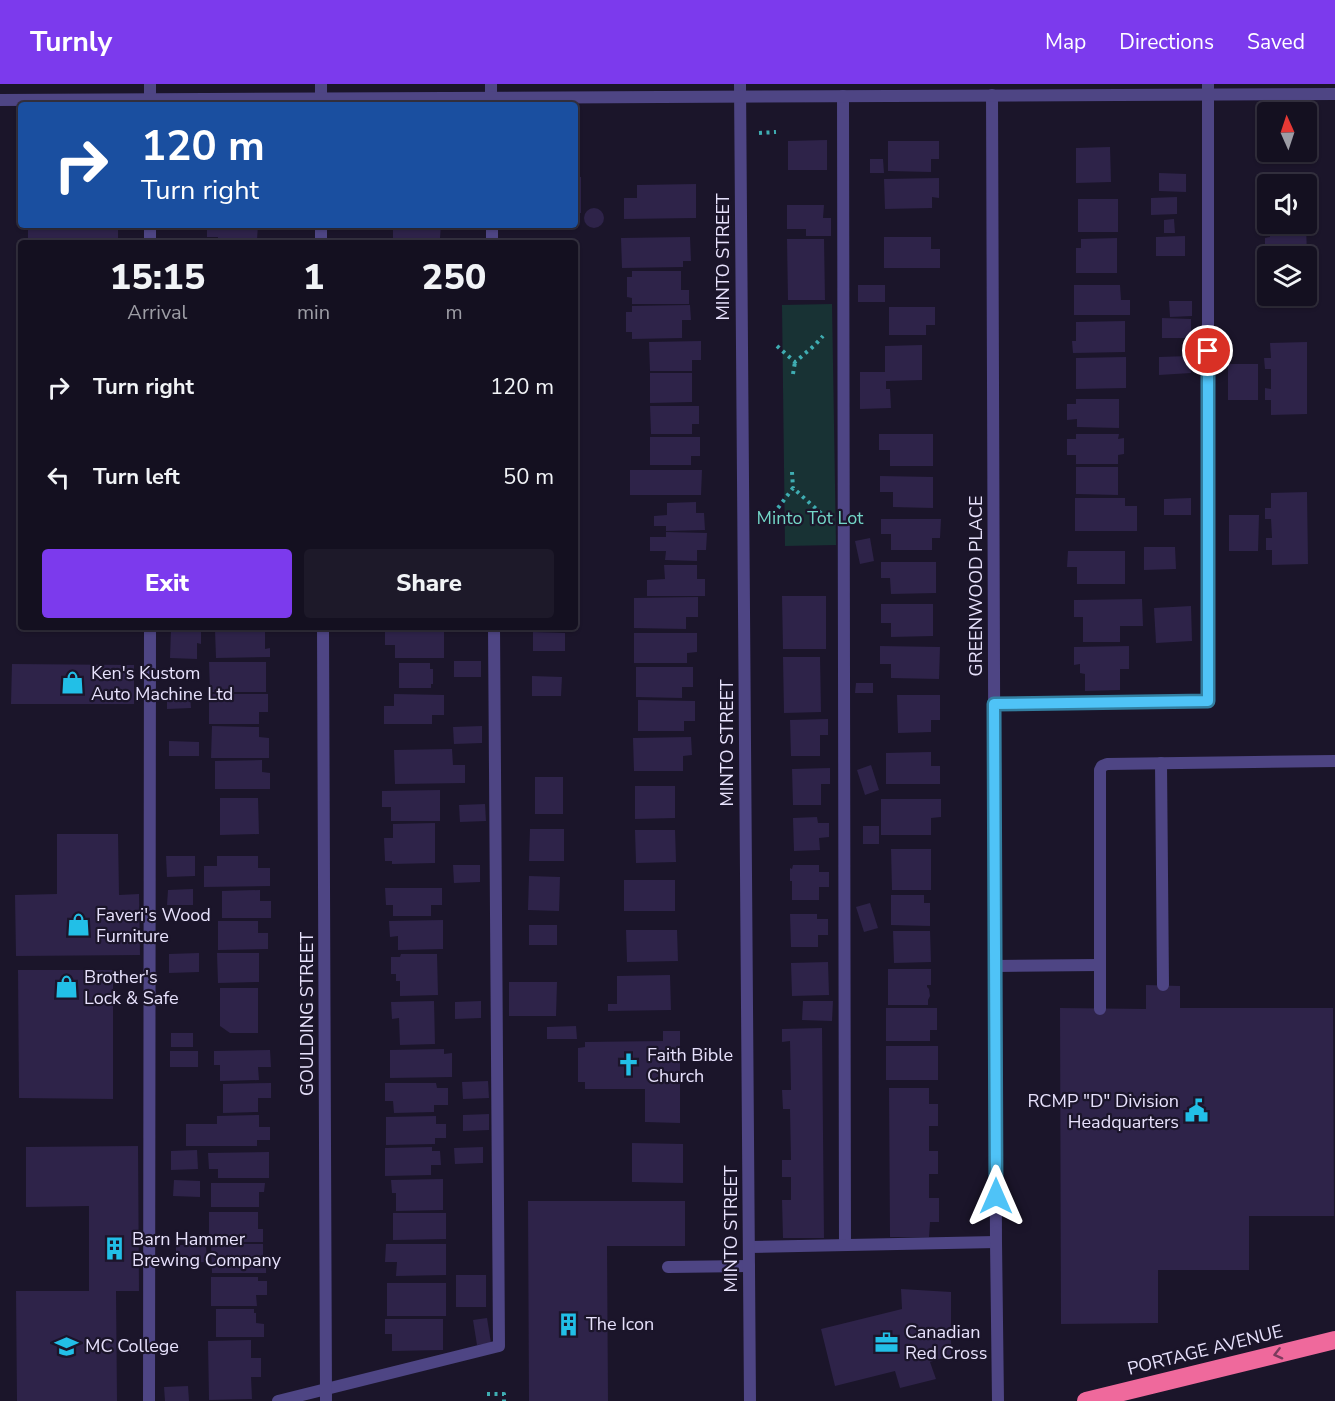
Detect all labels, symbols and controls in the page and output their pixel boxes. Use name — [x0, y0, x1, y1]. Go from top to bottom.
text: Turnly — [30, 23, 112, 61]
text: Map — [1045, 28, 1086, 56]
text: Directions — [1119, 28, 1214, 56]
text: Saved — [1247, 28, 1305, 56]
north arrow — [1257, 102, 1317, 162]
map controls — [1257, 102, 1317, 306]
text: 120 m — [141, 118, 265, 175]
icon: right — [42, 126, 120, 204]
text: Turn right — [141, 172, 259, 209]
button: sound — [1257, 174, 1317, 234]
street label: MINTO STREET — [711, 193, 735, 321]
button: layers — [1257, 246, 1317, 306]
text: 15:15 — [110, 253, 205, 302]
text: 1 — [303, 253, 324, 302]
text: 250 — [422, 253, 486, 302]
text: Arrival — [127, 299, 188, 326]
text: min — [297, 299, 330, 326]
text: m — [445, 299, 463, 326]
pin — [1182, 325, 1233, 376]
icon: arrive — [1191, 334, 1224, 367]
icon: right — [42, 371, 75, 404]
text: Turn right — [93, 372, 194, 402]
text: 120 m — [490, 372, 554, 402]
icon: left — [42, 461, 75, 494]
text: Turn left — [93, 462, 180, 492]
text: 50 m — [503, 462, 554, 492]
street label: GREENWOOD PLACE — [964, 496, 988, 676]
park label: Minto Tot Lot — [757, 506, 864, 530]
button: Exit — [42, 549, 292, 618]
button: Share — [304, 549, 554, 618]
place label: Ken's Kustom Auto Machine Ltd — [91, 661, 233, 706]
shop icon: Ken's Kustom Auto Machine Ltd — [60, 670, 86, 696]
street label: MINTO STREET — [715, 679, 739, 807]
place label: Faveri's Wood Furniture — [96, 903, 211, 948]
shop icon: Faveri's Wood Furniture — [65, 912, 91, 938]
street label: GOULDING STREET — [295, 932, 319, 1096]
place label: Brother's Lock & Safe — [84, 965, 179, 1010]
shop icon: Brother's Lock & Safe — [53, 974, 79, 1000]
place label: Faith Bible Church — [647, 1043, 733, 1088]
church icon: Faith Bible Church — [616, 1052, 642, 1078]
place label: RCMP "D" Division Headquarters — [1027, 1089, 1179, 1134]
public building icon: RCMP "D" Division Headquarters — [1184, 1098, 1210, 1124]
position arrow — [964, 1164, 1028, 1228]
street label: MINTO STREET — [719, 1165, 743, 1293]
place label: Barn Hammer Brewing Company — [132, 1227, 282, 1272]
building icon: Barn Hammer Brewing Company — [101, 1236, 127, 1262]
building icon: The Icon — [555, 1311, 581, 1337]
place label: The Icon — [586, 1312, 654, 1336]
street label: PORTAGE AVENUE — [1125, 1319, 1285, 1381]
place label: Canadian Red Cross — [905, 1320, 987, 1365]
office icon: Canadian Red Cross — [874, 1329, 900, 1355]
school or university icon: MC College — [54, 1333, 80, 1359]
place label: MC College — [85, 1334, 179, 1358]
one-way arrow — [1273, 1347, 1283, 1360]

